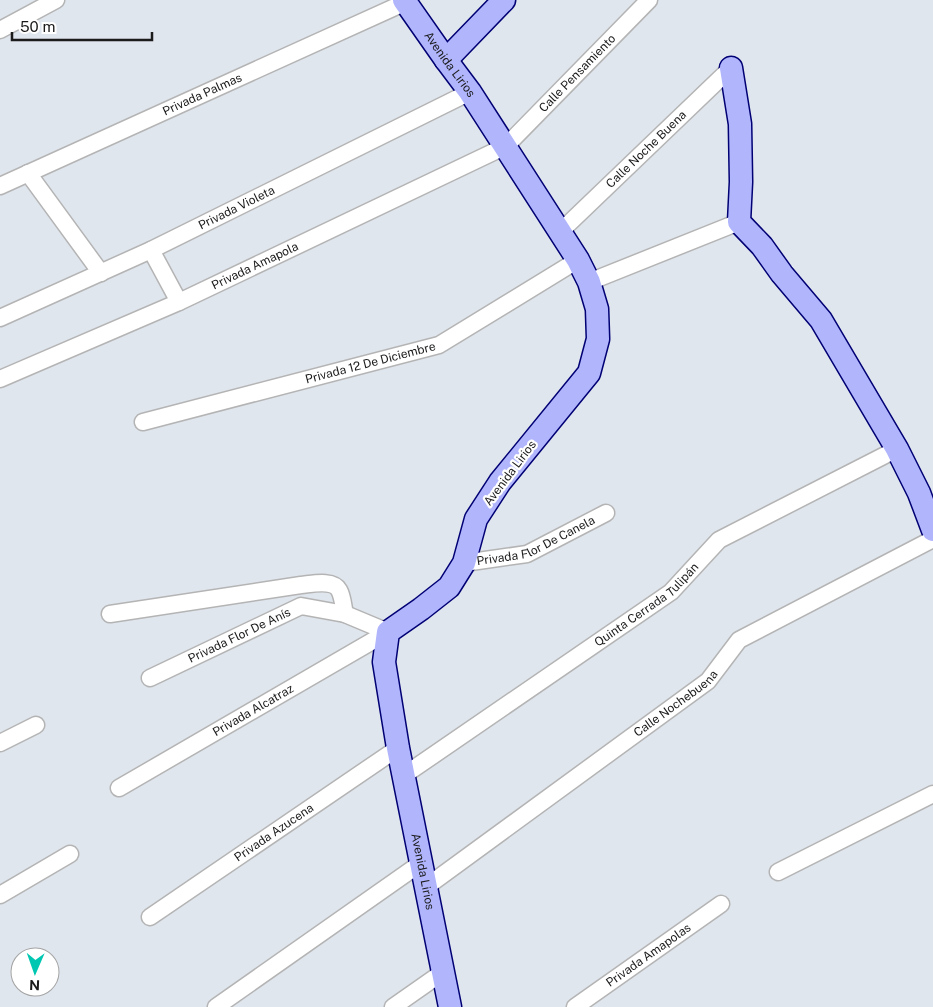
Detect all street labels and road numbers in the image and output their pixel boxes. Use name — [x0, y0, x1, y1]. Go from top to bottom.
street label: Avenida Lirios — [421, 29, 478, 100]
street label: Calle Pensamiento — [536, 31, 619, 115]
street label: Privada Palmas — [160, 70, 244, 118]
street label: Calle Noche Buena — [603, 108, 689, 191]
street label: Privada Violeta — [196, 183, 277, 232]
street label: Privada Amapola — [209, 239, 301, 292]
street label: Privada 12 De Diciembre — [304, 339, 437, 386]
street label: Avenida Lirios — [481, 438, 539, 508]
street label: Privada Flor De Canela — [476, 513, 597, 568]
street label: Quinta Cerrada Tulipán — [592, 560, 701, 649]
street label: Privada Flor De Anís — [186, 605, 293, 666]
street label: Calle Nochebuena — [631, 668, 721, 740]
street label: Privada Alcatraz — [210, 681, 296, 739]
street label: Privada Azucena — [232, 801, 316, 864]
street label: Avenida Lirios — [408, 832, 437, 911]
street label: Privada Amapolas — [604, 920, 694, 990]

